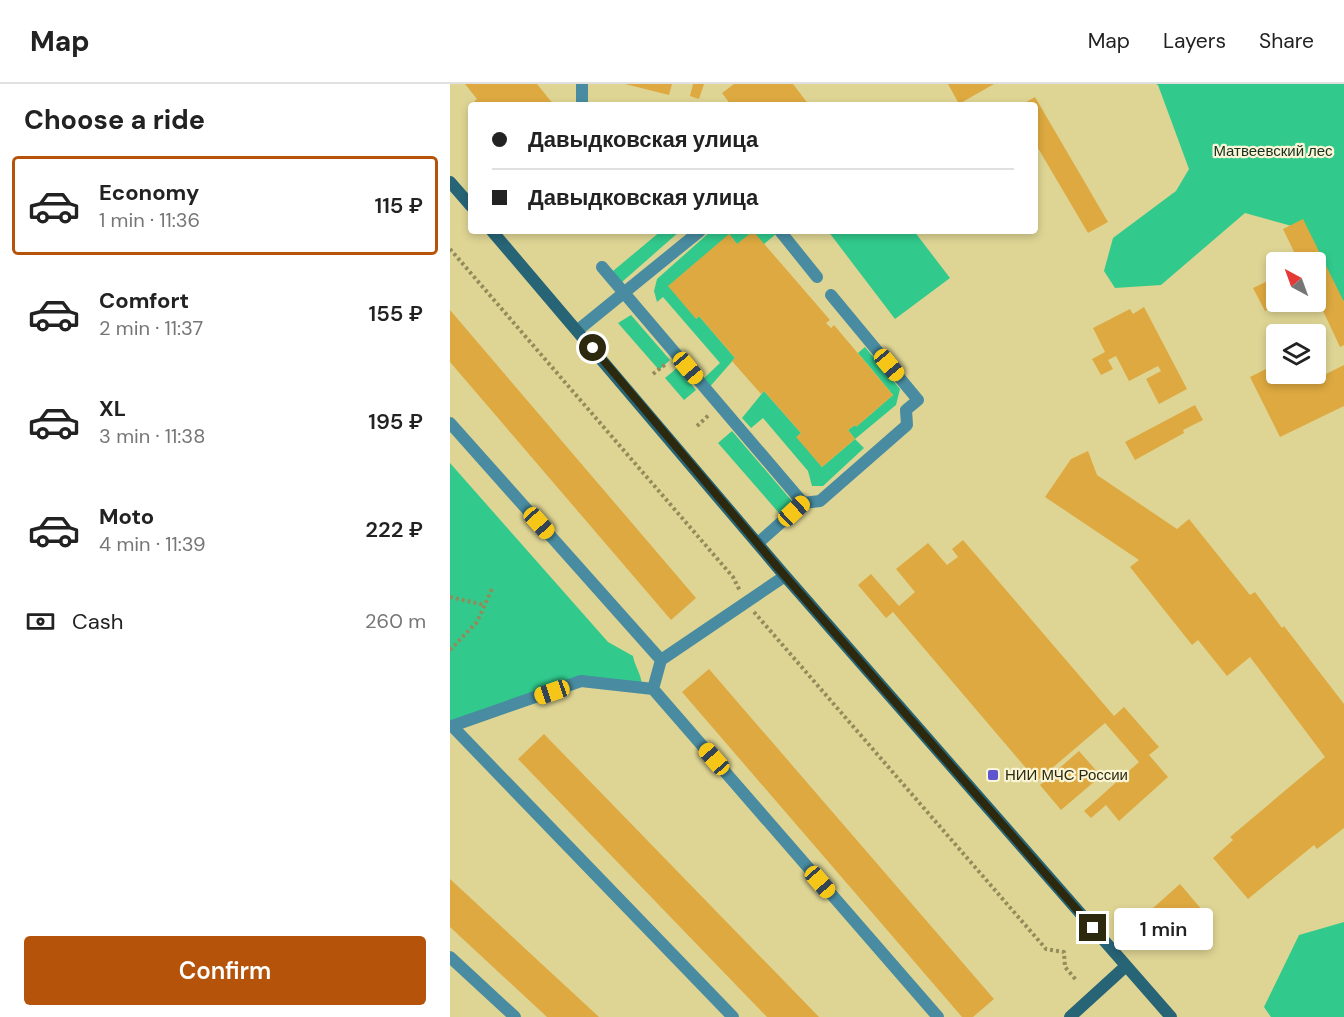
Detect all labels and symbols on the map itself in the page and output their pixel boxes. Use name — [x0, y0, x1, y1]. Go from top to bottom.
park label: Матвеевский лес — [1213, 141, 1333, 161]
north arrow — [1266, 252, 1326, 312]
route start — [579, 334, 606, 361]
car — [871, 345, 907, 385]
car — [670, 348, 706, 388]
car — [775, 492, 813, 530]
car — [520, 504, 558, 542]
car — [532, 678, 572, 706]
car — [695, 740, 733, 778]
place label: НИИ МЧС России — [1005, 765, 1128, 785]
marker: НИИ МЧС России — [986, 768, 1000, 782]
car — [801, 863, 839, 901]
callout: 1 min — [1114, 907, 1213, 949]
route end — [1079, 914, 1106, 941]

